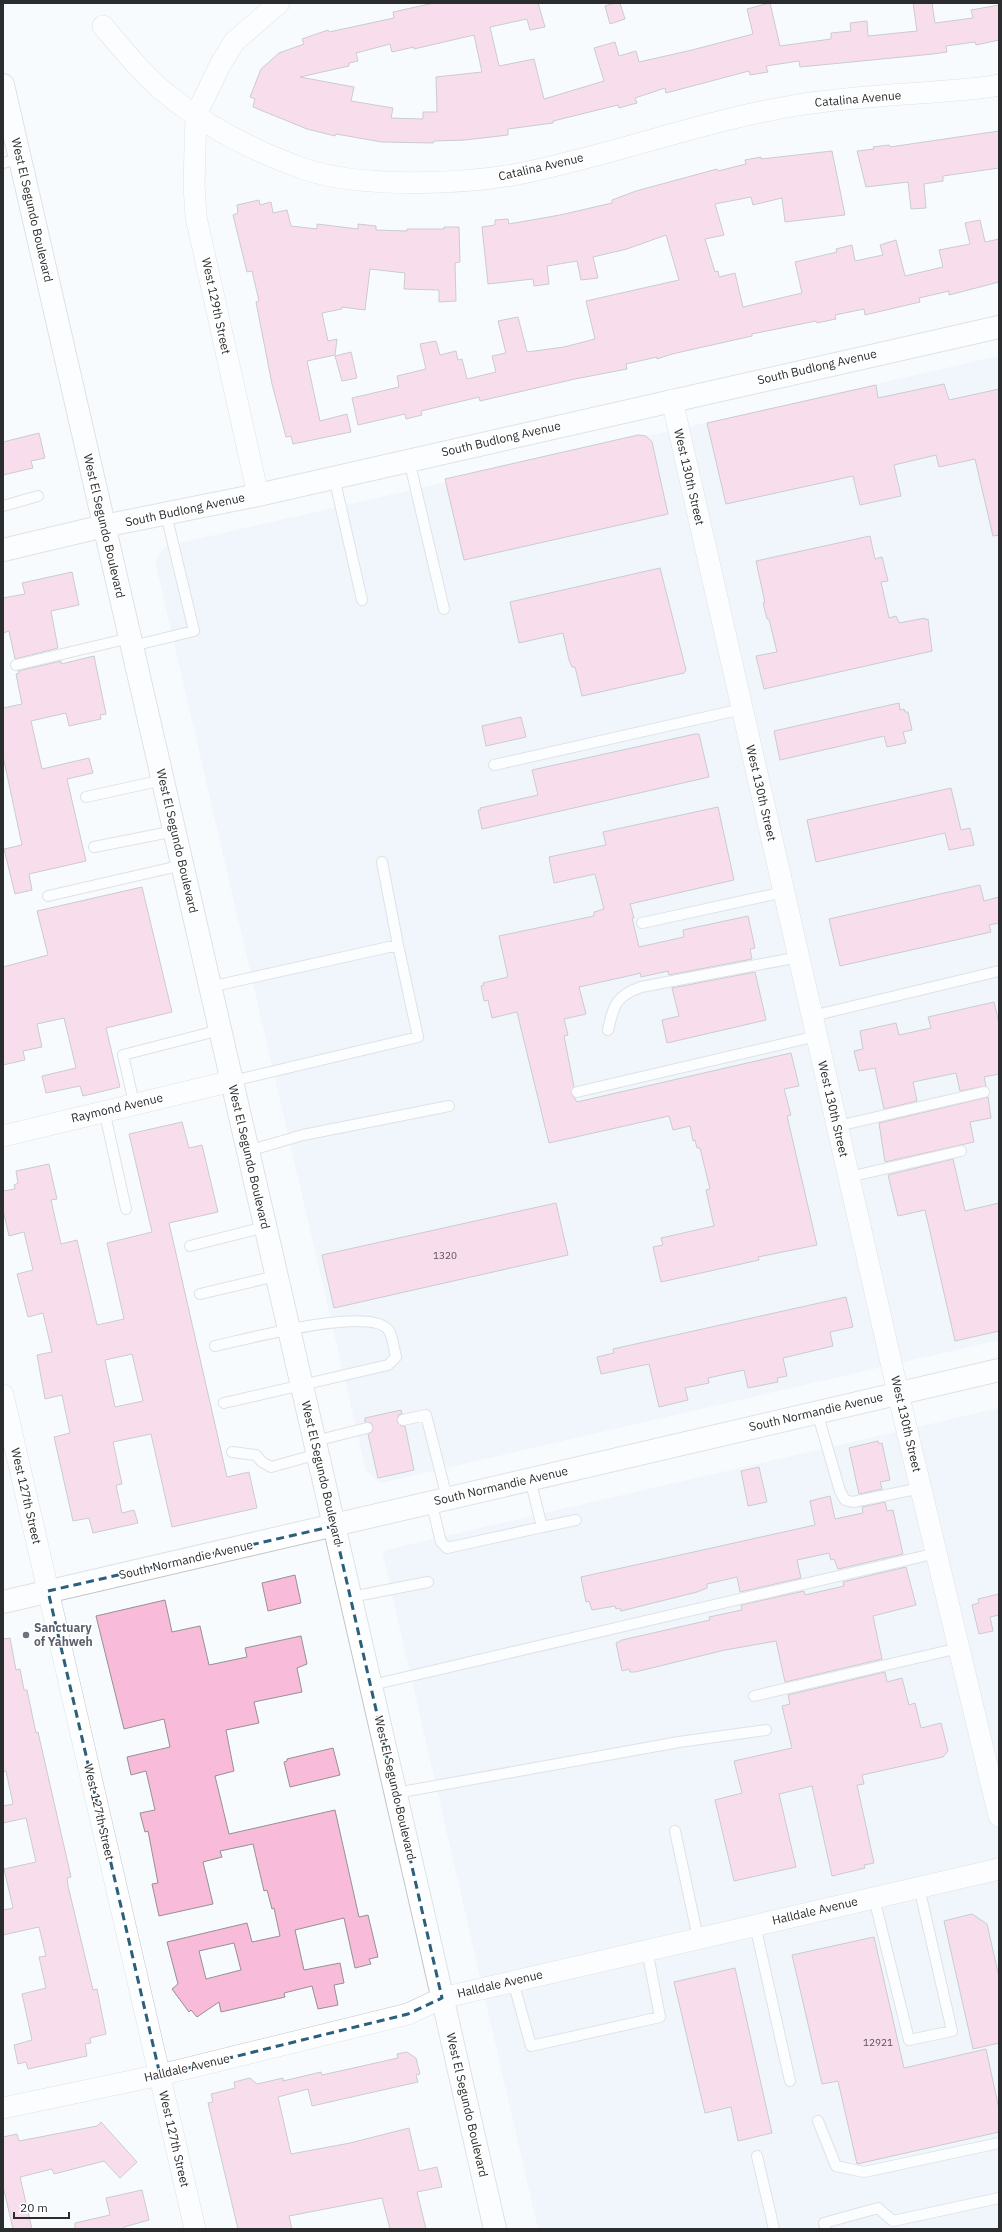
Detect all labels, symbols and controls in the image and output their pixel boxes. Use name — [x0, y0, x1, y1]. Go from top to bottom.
street label: Catalina Avenue — [814, 87, 902, 110]
street label: West El Segundo Boulevard — [9, 136, 56, 283]
street label: Catalina Avenue — [497, 149, 585, 184]
street label: West 129th Street — [199, 256, 234, 356]
street label: South Budlong Avenue — [756, 345, 878, 388]
street label: South Budlong Avenue — [440, 417, 562, 460]
street label: West 130th Street — [671, 427, 708, 526]
street label: West El Segundo Boulevard — [81, 452, 128, 599]
street label: South Budlong Avenue — [124, 489, 247, 530]
street label: West 130th Street — [743, 743, 780, 842]
street label: West El Segundo Boulevard — [154, 767, 201, 914]
street label: West 130th Street — [815, 1059, 852, 1158]
street label: West El Segundo Boulevard — [226, 1083, 273, 1230]
street label: Raymond Avenue — [70, 1090, 165, 1125]
house number: 1320 — [433, 1249, 457, 1262]
street label: West 130th Street — [888, 1374, 925, 1473]
street label: South Normandie Avenue — [747, 1389, 885, 1434]
street label: West El Segundo Boulevard — [299, 1399, 346, 1546]
street label: West 127th Street — [8, 1446, 45, 1545]
street label: South Normandie Avenue — [432, 1463, 570, 1508]
street label: South Normandie Avenue — [117, 1537, 255, 1582]
place label: Sanctuary of Yahweh — [34, 1620, 93, 1649]
marker: Sanctuary of Yahweh — [21, 1630, 31, 1640]
street label: West El Segundo Boulevard — [372, 1714, 419, 1861]
street label: West 127th Street — [81, 1762, 118, 1861]
street label: Halldale Avenue — [771, 1893, 860, 1928]
street label: Halldale Avenue — [456, 1966, 545, 2001]
street label: West El Segundo Boulevard — [444, 2031, 491, 2178]
house number: 12921 — [863, 2036, 893, 2049]
street label: Halldale Avenue — [143, 2050, 232, 2085]
street label: West 127th Street — [156, 2089, 193, 2188]
scale bar — [14, 2194, 69, 2220]
text: 20 m — [20, 2200, 48, 2215]

